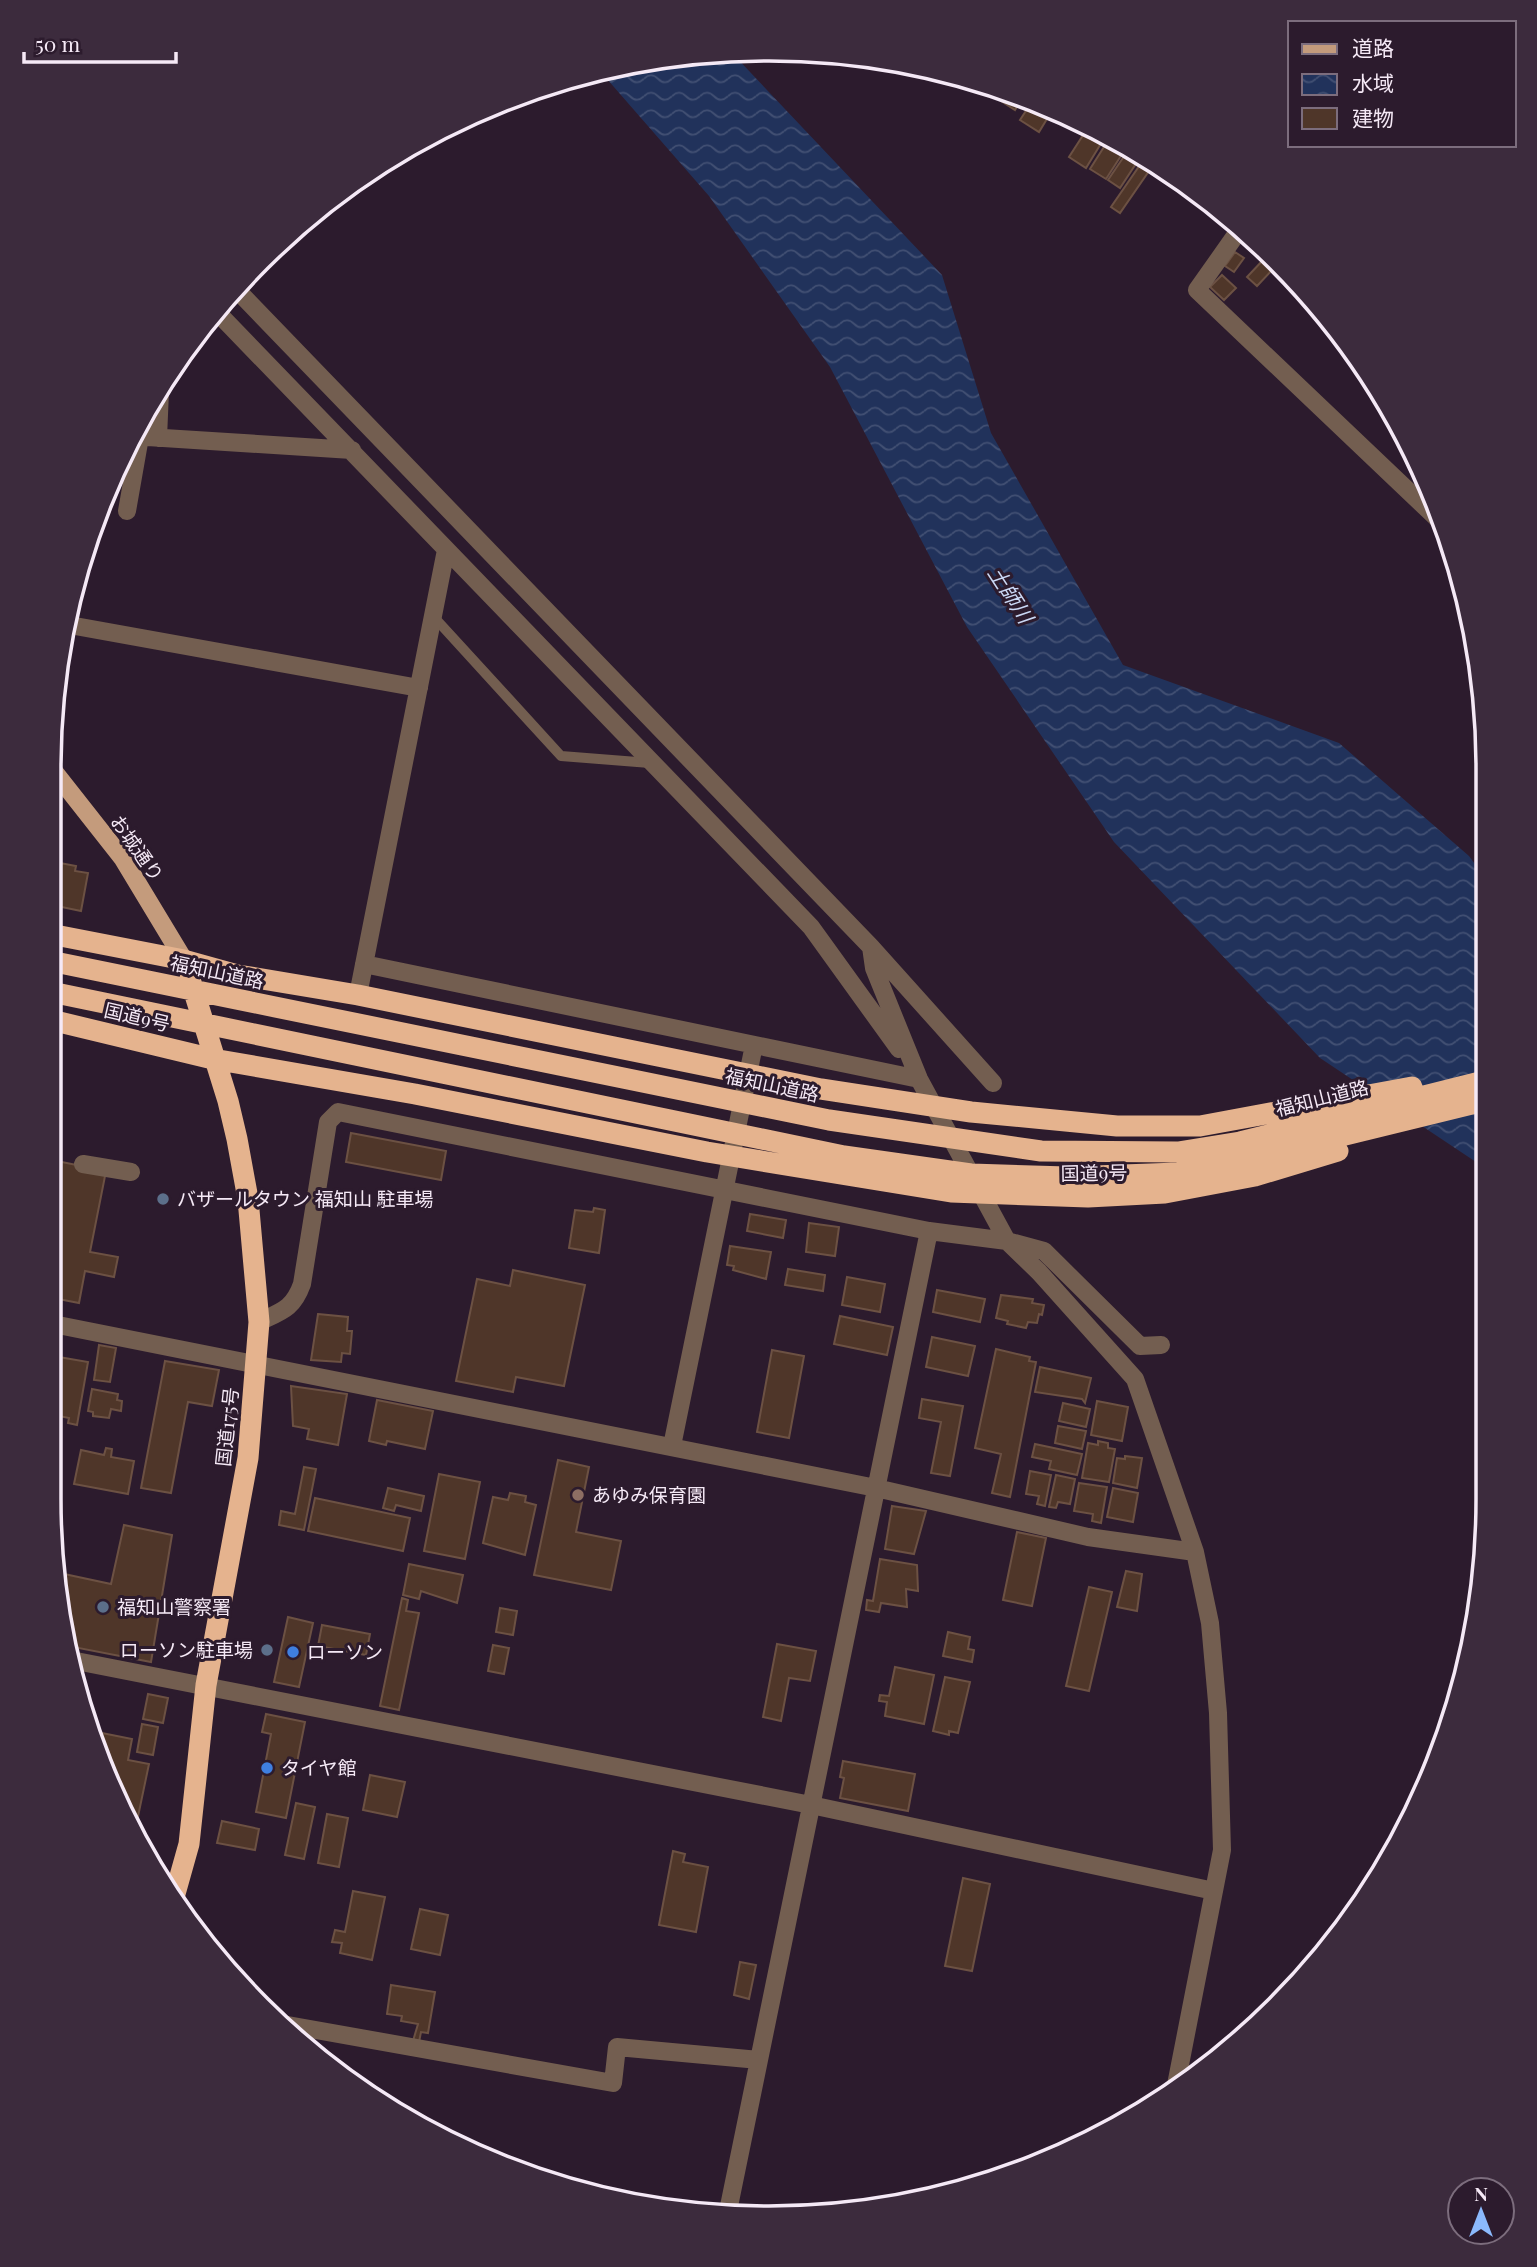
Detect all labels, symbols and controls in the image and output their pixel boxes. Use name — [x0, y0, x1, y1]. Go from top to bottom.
scale bar — [24, 21, 177, 65]
legend — [1288, 21, 1516, 147]
text: 50 m — [35, 29, 81, 57]
text: 道路 — [1352, 33, 1394, 61]
text: 水域 — [1352, 68, 1394, 96]
text: 建物 — [1352, 103, 1394, 131]
water label: 土師川 — [983, 560, 1042, 630]
street label: お城通り — [105, 809, 170, 886]
street label: 福知山道路 — [168, 948, 266, 994]
street label: 国道9号 — [102, 996, 173, 1036]
street label: 福知山道路 — [723, 1061, 821, 1107]
street label: 福知山道路 — [1273, 1073, 1371, 1121]
street label: 国道9号 — [1060, 1158, 1128, 1186]
place label: バザールタウン 福知山 駐車場 — [177, 1185, 433, 1211]
marker: バザールタウン 福知山 駐車場 — [155, 1191, 171, 1207]
street label: 国道175号 — [209, 1386, 243, 1468]
place label: あゆみ保育園 — [592, 1481, 706, 1507]
marker: あゆみ保育園 — [570, 1487, 586, 1503]
place label: 福知山警察署 — [117, 1593, 231, 1619]
marker: 福知山警察署 — [95, 1599, 111, 1615]
place label: ローソン駐車場 — [120, 1636, 253, 1662]
place label: ローソン — [307, 1638, 383, 1664]
marker: ローソン駐車場 — [259, 1642, 275, 1658]
marker: ローソン — [285, 1644, 301, 1660]
place label: タイヤ館 — [281, 1754, 356, 1780]
marker: タイヤ館 — [259, 1760, 275, 1776]
north arrow — [1446, 2176, 1516, 2246]
text: N — [1474, 2180, 1488, 2206]

